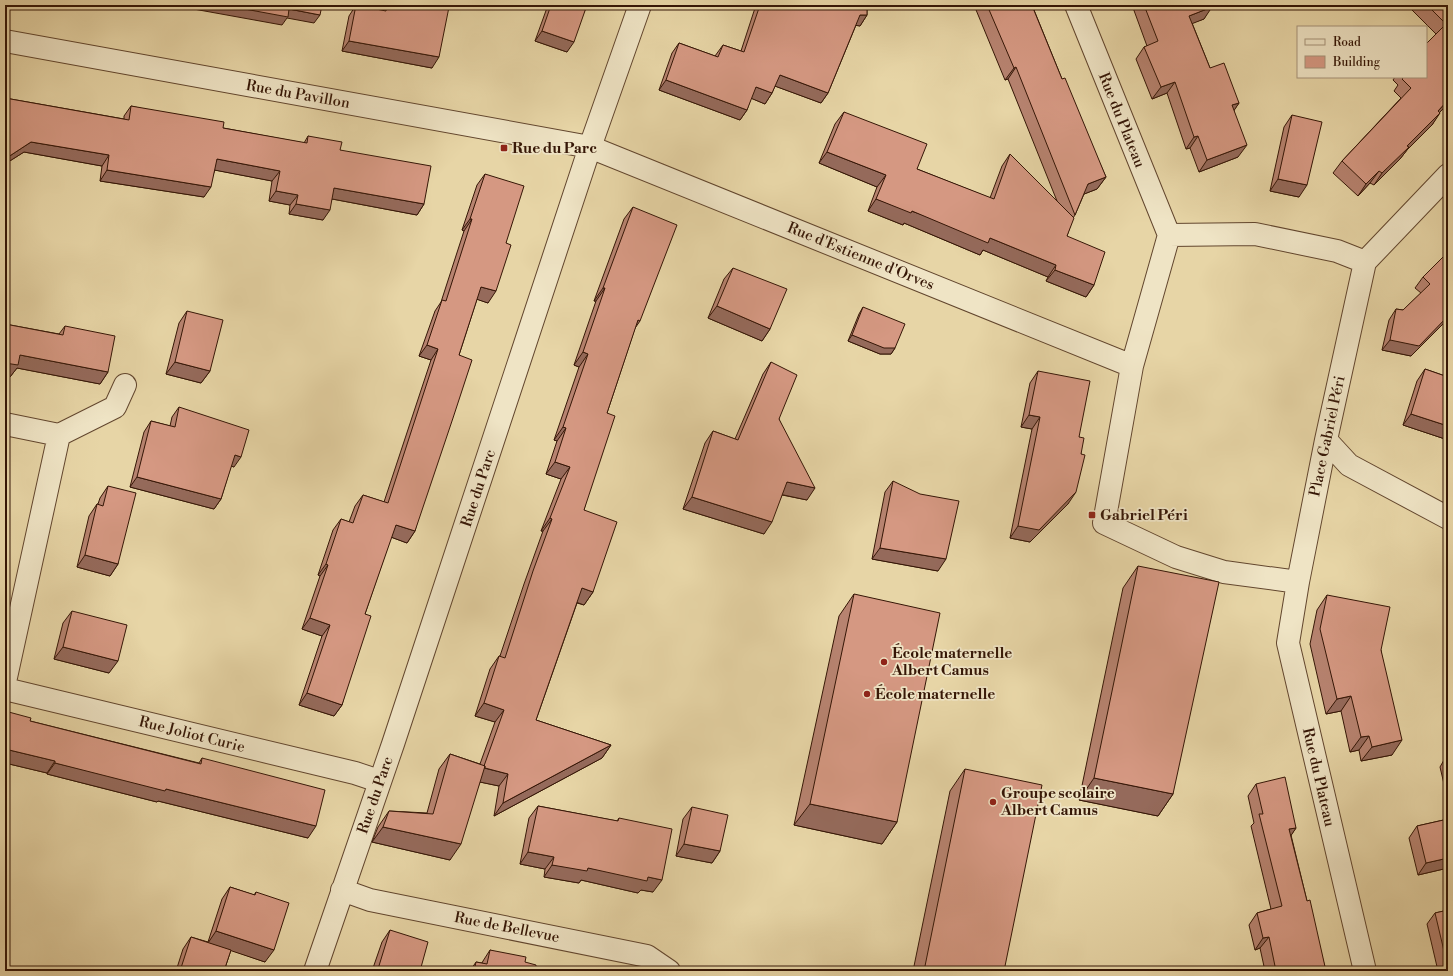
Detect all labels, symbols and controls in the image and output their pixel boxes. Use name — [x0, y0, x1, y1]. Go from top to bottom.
legend — [1297, 26, 1427, 78]
text: Road — [1333, 35, 1361, 50]
text: Building — [1332, 55, 1381, 70]
street label: Rue du Plateau — [1094, 70, 1149, 171]
street label: Rue du Pavillon — [244, 76, 351, 113]
place label: Rue du Parc — [512, 139, 597, 158]
marker: Rue du Parc — [499, 143, 509, 153]
street label: Rue d'Estienne d'Orves — [784, 218, 937, 295]
street label: Place Gabriel Péri — [1305, 374, 1350, 498]
street label: Rue du Parc — [457, 447, 500, 529]
place label: Gabriel Péri — [1100, 506, 1188, 525]
marker: Gabriel Péri — [1087, 510, 1097, 520]
place label: École maternelle Albert Camus — [891, 643, 1012, 680]
marker: École maternelle Albert Camus — [879, 657, 889, 667]
place label: École maternelle — [875, 684, 995, 704]
marker: École maternelle — [862, 689, 872, 699]
street label: Rue Joliot Curie — [137, 712, 247, 757]
street label: Rue du Plateau — [1298, 726, 1339, 829]
street label: Rue du Parc — [353, 754, 398, 836]
place label: Groupe scolaire Albert Camus — [1000, 784, 1115, 820]
marker: Groupe scolaire Albert Camus — [988, 797, 998, 807]
street label: Rue de Bellevue — [453, 908, 561, 947]

